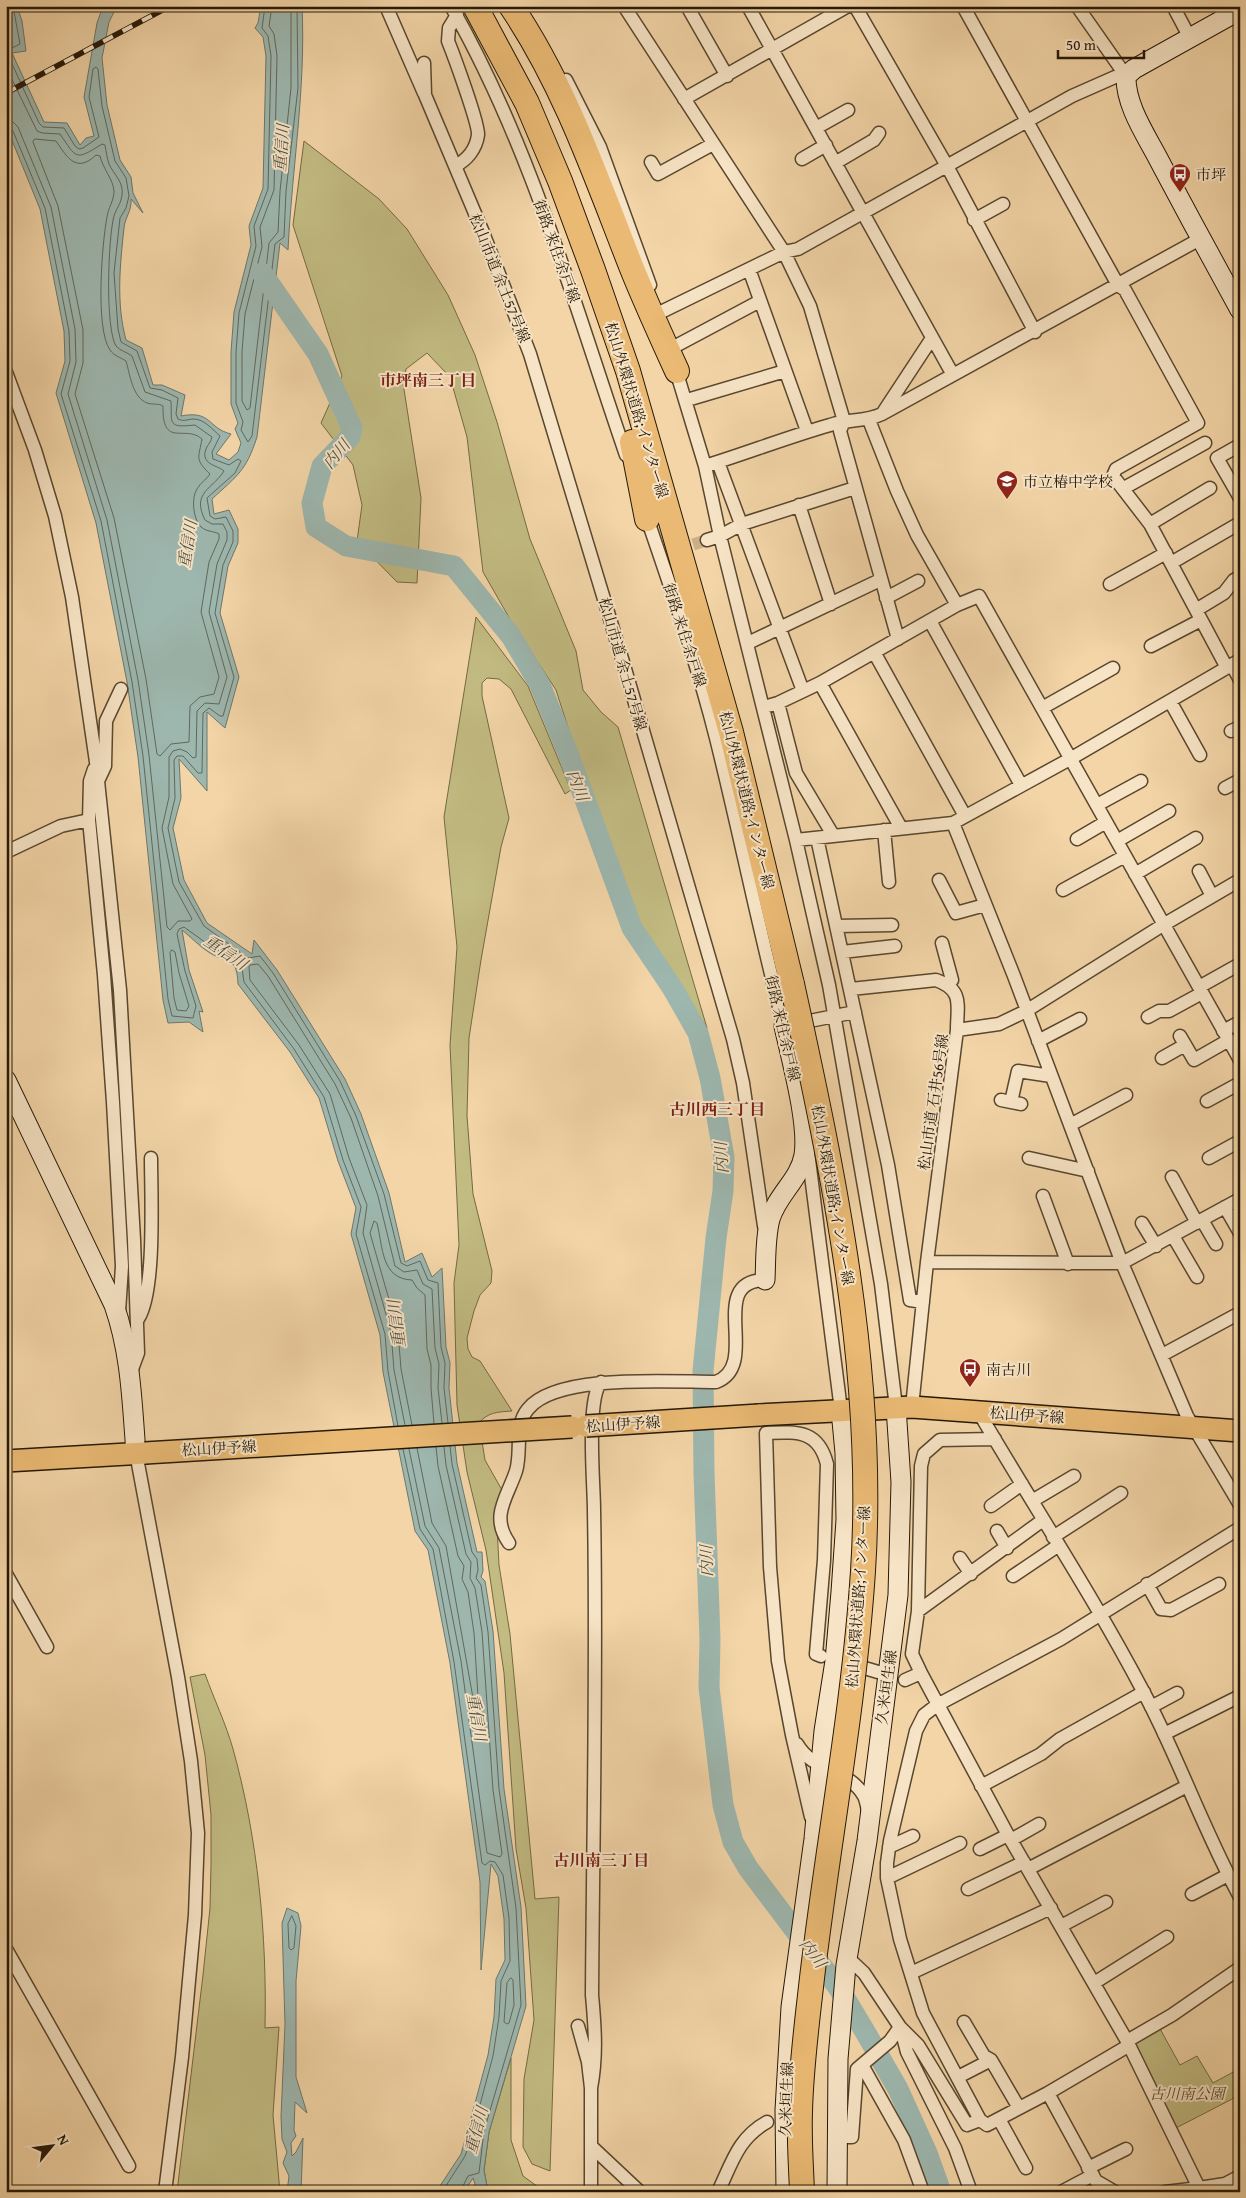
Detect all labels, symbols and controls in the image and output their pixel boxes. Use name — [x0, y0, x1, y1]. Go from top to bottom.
scale bar — [1058, 28, 1145, 60]
text: 50 m — [1066, 34, 1097, 55]
water label: 重信川 — [267, 121, 295, 173]
bus stop icon: 市坪 — [1168, 162, 1192, 193]
place label: 市坪 — [1196, 164, 1226, 185]
street label: 街路 来住余戸線 — [529, 197, 585, 305]
street label: 松山市道 余土57号線 — [464, 210, 536, 346]
street label: 松山外環状道路;インター線 — [600, 319, 674, 501]
district label: 市坪南三丁目 — [380, 368, 476, 392]
water label: 内川 — [317, 433, 357, 474]
school or university icon: 市立椿中学校 — [995, 469, 1019, 500]
place label: 市立椿中学校 — [1023, 471, 1113, 492]
water label: 重信川 — [171, 516, 203, 570]
street label: 街路 来住余戸線 — [658, 580, 712, 690]
street label: 松山市道 余土57号線 — [594, 595, 652, 733]
street label: 松山外環状道路;インター線 — [715, 709, 779, 891]
water label: 内川 — [561, 766, 596, 806]
water label: 重信川 — [199, 929, 254, 976]
street label: 街路 来住余戸線 — [761, 973, 805, 1083]
street label: 松山市道 石井56号線 — [913, 1032, 953, 1172]
district label: 古川西三丁目 — [669, 1097, 765, 1121]
street label: 松山外環状道路;インター線 — [807, 1103, 859, 1287]
water label: 内川 — [708, 1139, 734, 1175]
water label: 重信川 — [381, 1297, 411, 1349]
bus stop icon: 南古川 — [958, 1357, 982, 1388]
place label: 南古川 — [986, 1359, 1031, 1380]
street label: 松山伊予線 — [989, 1402, 1065, 1428]
street label: 松山伊予線 — [585, 1411, 661, 1437]
street label: 松山伊予線 — [181, 1436, 257, 1460]
street label: 松山外環状道路;インター線 — [841, 1505, 875, 1689]
water label: 内川 — [694, 1543, 718, 1577]
street label: 久米垣生線 — [870, 1648, 902, 1726]
water label: 重信川 — [461, 1691, 493, 1745]
district label: 古川南三丁目 — [553, 1848, 649, 1872]
water label: 内川 — [794, 1933, 833, 1975]
street label: 久米垣生線 — [774, 2061, 798, 2137]
park label: 古川南公園 — [1149, 2083, 1227, 2104]
water label: 重信川 — [458, 2102, 494, 2156]
north arrow — [28, 2120, 78, 2170]
text: N — [52, 2131, 75, 2149]

